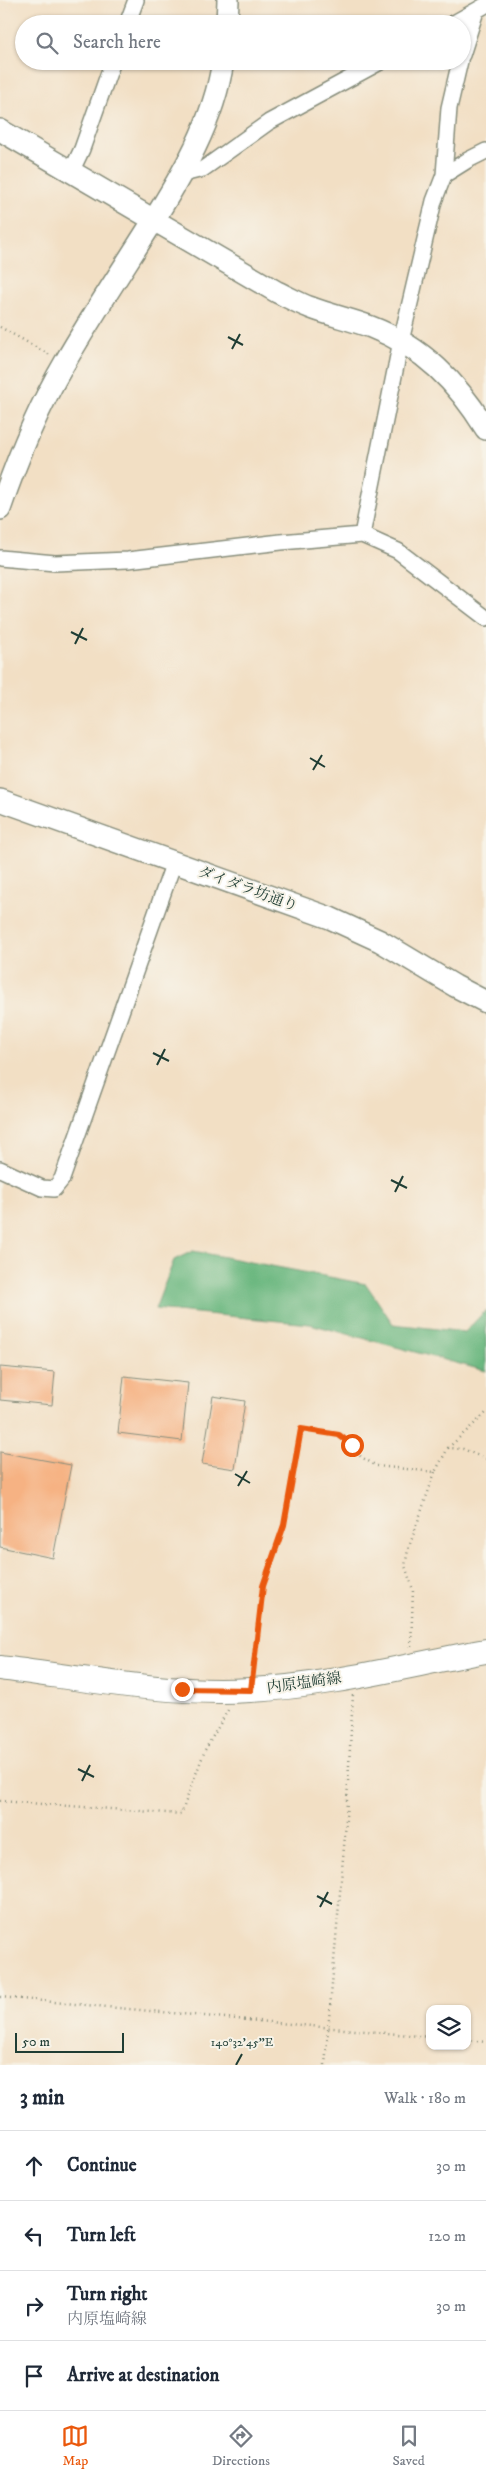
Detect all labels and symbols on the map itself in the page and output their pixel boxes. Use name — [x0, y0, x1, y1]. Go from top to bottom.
street label: ダイダラ坊通り — [196, 862, 300, 916]
route start — [341, 1434, 364, 1457]
street label: 内原塩崎線 — [266, 1668, 342, 1698]
route end — [171, 1678, 194, 1701]
scale bar — [15, 2030, 124, 2053]
text: 140°32'45"E — [211, 2035, 274, 2050]

